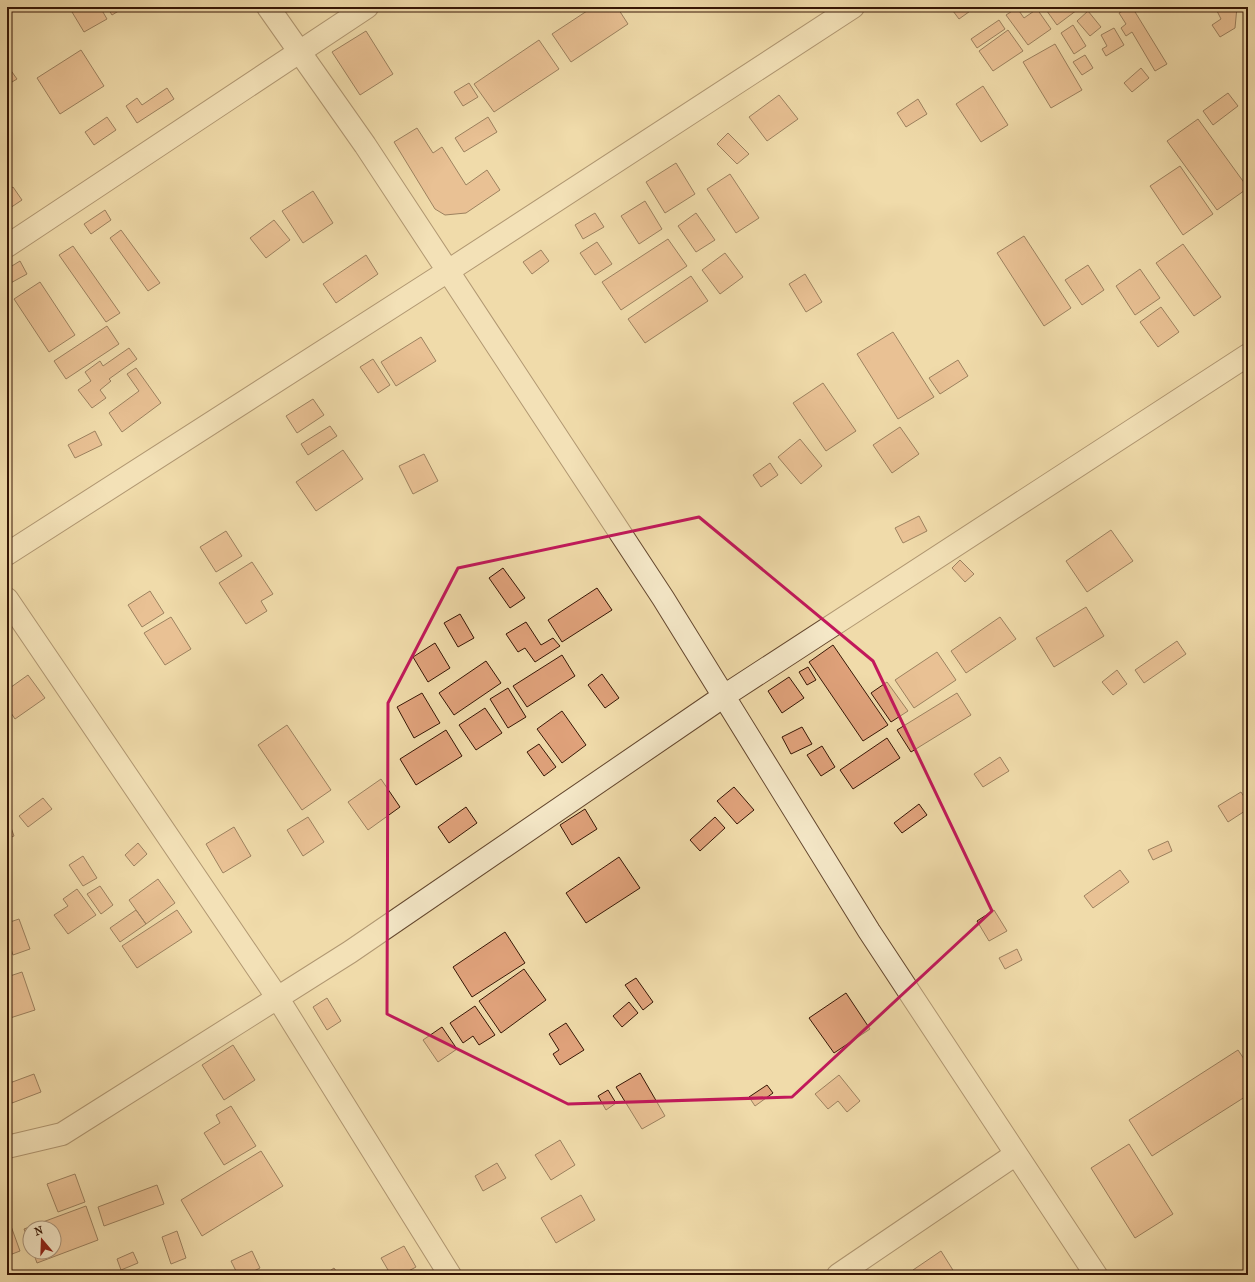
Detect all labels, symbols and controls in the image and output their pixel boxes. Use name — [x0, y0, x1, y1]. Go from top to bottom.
north arrow — [22, 1220, 62, 1260]
text: N — [33, 1223, 46, 1239]

